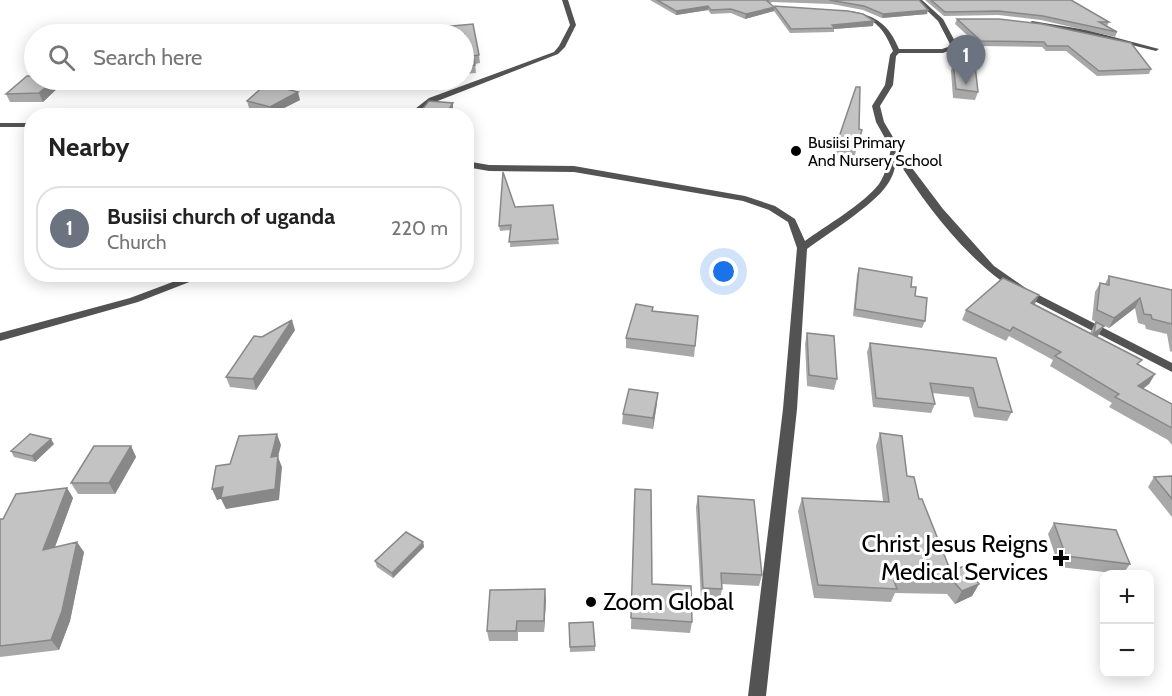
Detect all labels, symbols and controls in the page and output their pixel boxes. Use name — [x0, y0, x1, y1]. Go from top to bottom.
search box — [24, 24, 474, 90]
pin: 1 — [946, 36, 986, 85]
icon: search — [45, 41, 78, 74]
text: Search here — [93, 44, 202, 71]
text: Nearby — [48, 131, 129, 163]
place label: Busiisi Primary And Nursery School — [808, 133, 942, 170]
marker: Busiisi Primary And Nursery School — [789, 144, 803, 158]
text: Busiisi church of uganda — [107, 203, 335, 230]
text: 1 — [66, 216, 73, 240]
text: 220 m — [391, 216, 448, 240]
text: Church — [107, 230, 167, 254]
your location — [709, 257, 738, 286]
place label: Christ Jesus Reigns Medical Services — [861, 529, 1048, 586]
marker: Christ Jesus Reigns Medical Services — [1052, 549, 1070, 567]
map controls — [1100, 570, 1154, 678]
button: + — [1100, 570, 1154, 624]
place label: Zoom Global — [603, 587, 734, 616]
marker: Zoom Global — [584, 595, 598, 609]
button: − — [1100, 624, 1154, 678]

